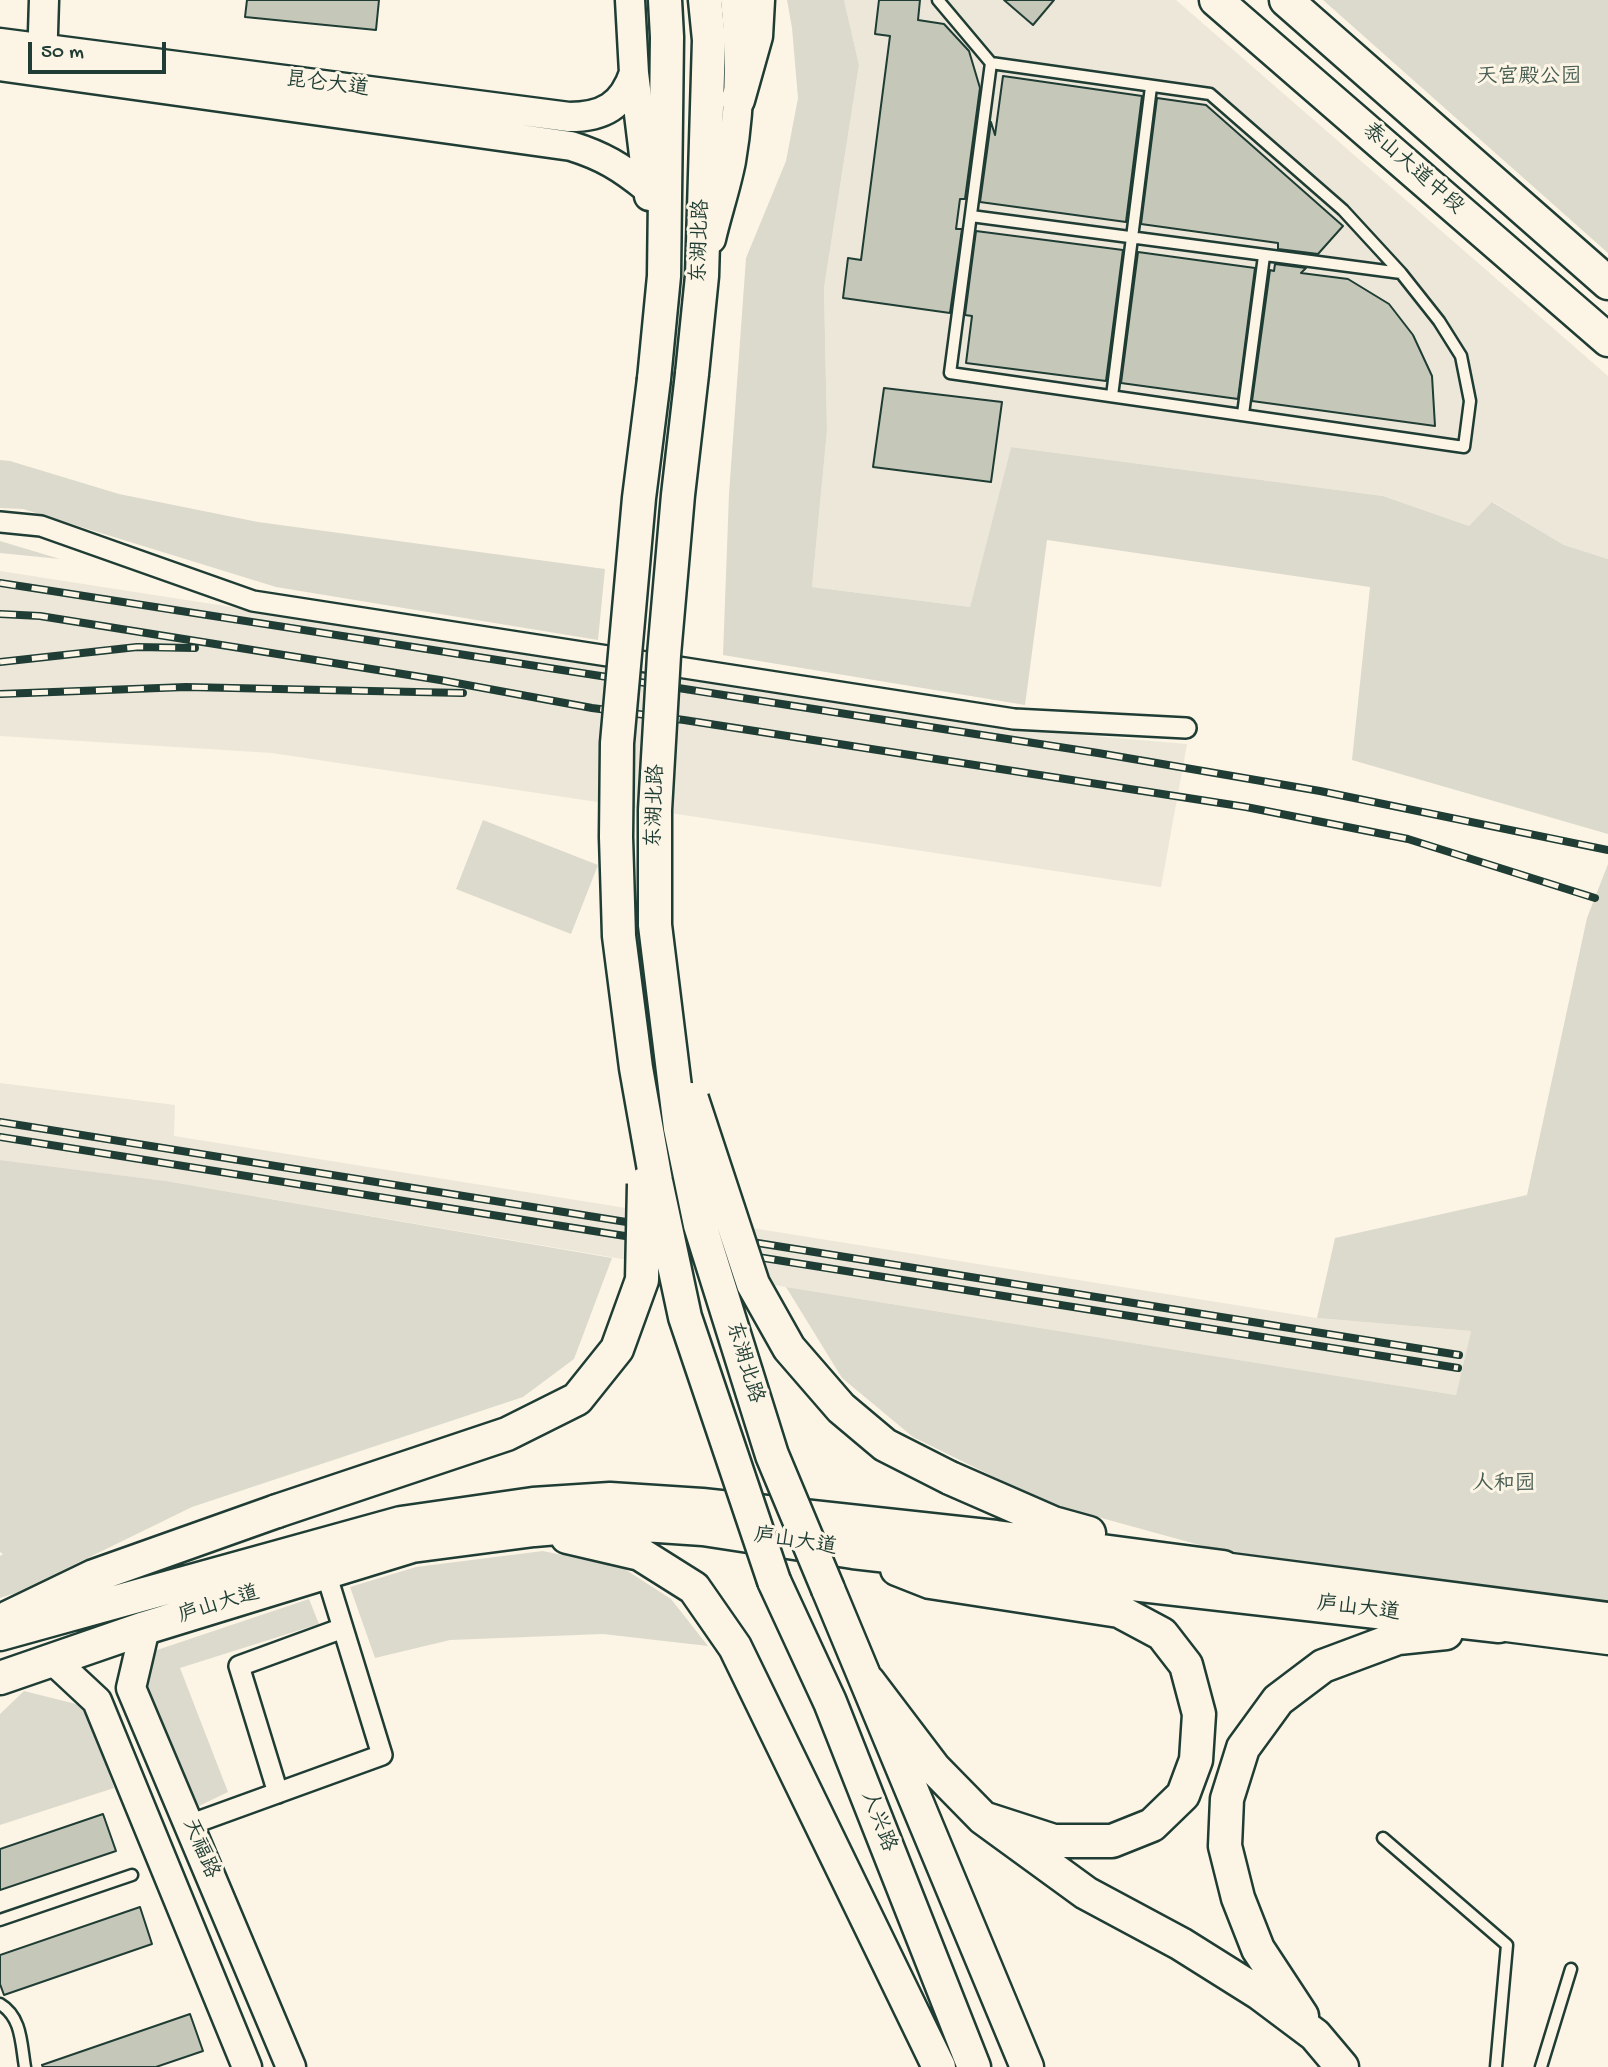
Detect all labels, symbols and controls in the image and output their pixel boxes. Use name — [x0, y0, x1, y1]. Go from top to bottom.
scale bar — [32, 28, 170, 72]
text: 50 m — [41, 41, 84, 66]
park label: 天宫殿公园 — [1477, 66, 1581, 92]
street label: 昆仑大道 — [284, 68, 370, 104]
street label: 泰山大道中段 — [1356, 119, 1468, 221]
street label: 东湖北路 — [688, 199, 716, 283]
street label: 东湖北路 — [643, 764, 671, 848]
street label: 东湖北路 — [719, 1319, 767, 1407]
park label: 人和园 — [1473, 1473, 1535, 1499]
street label: 庐山大道 — [752, 1524, 838, 1562]
street label: 庐山大道 — [175, 1582, 263, 1630]
street label: 庐山大道 — [1315, 1592, 1401, 1628]
street label: 人兴路 — [854, 1788, 900, 1856]
street label: 天福路 — [175, 1815, 223, 1883]

